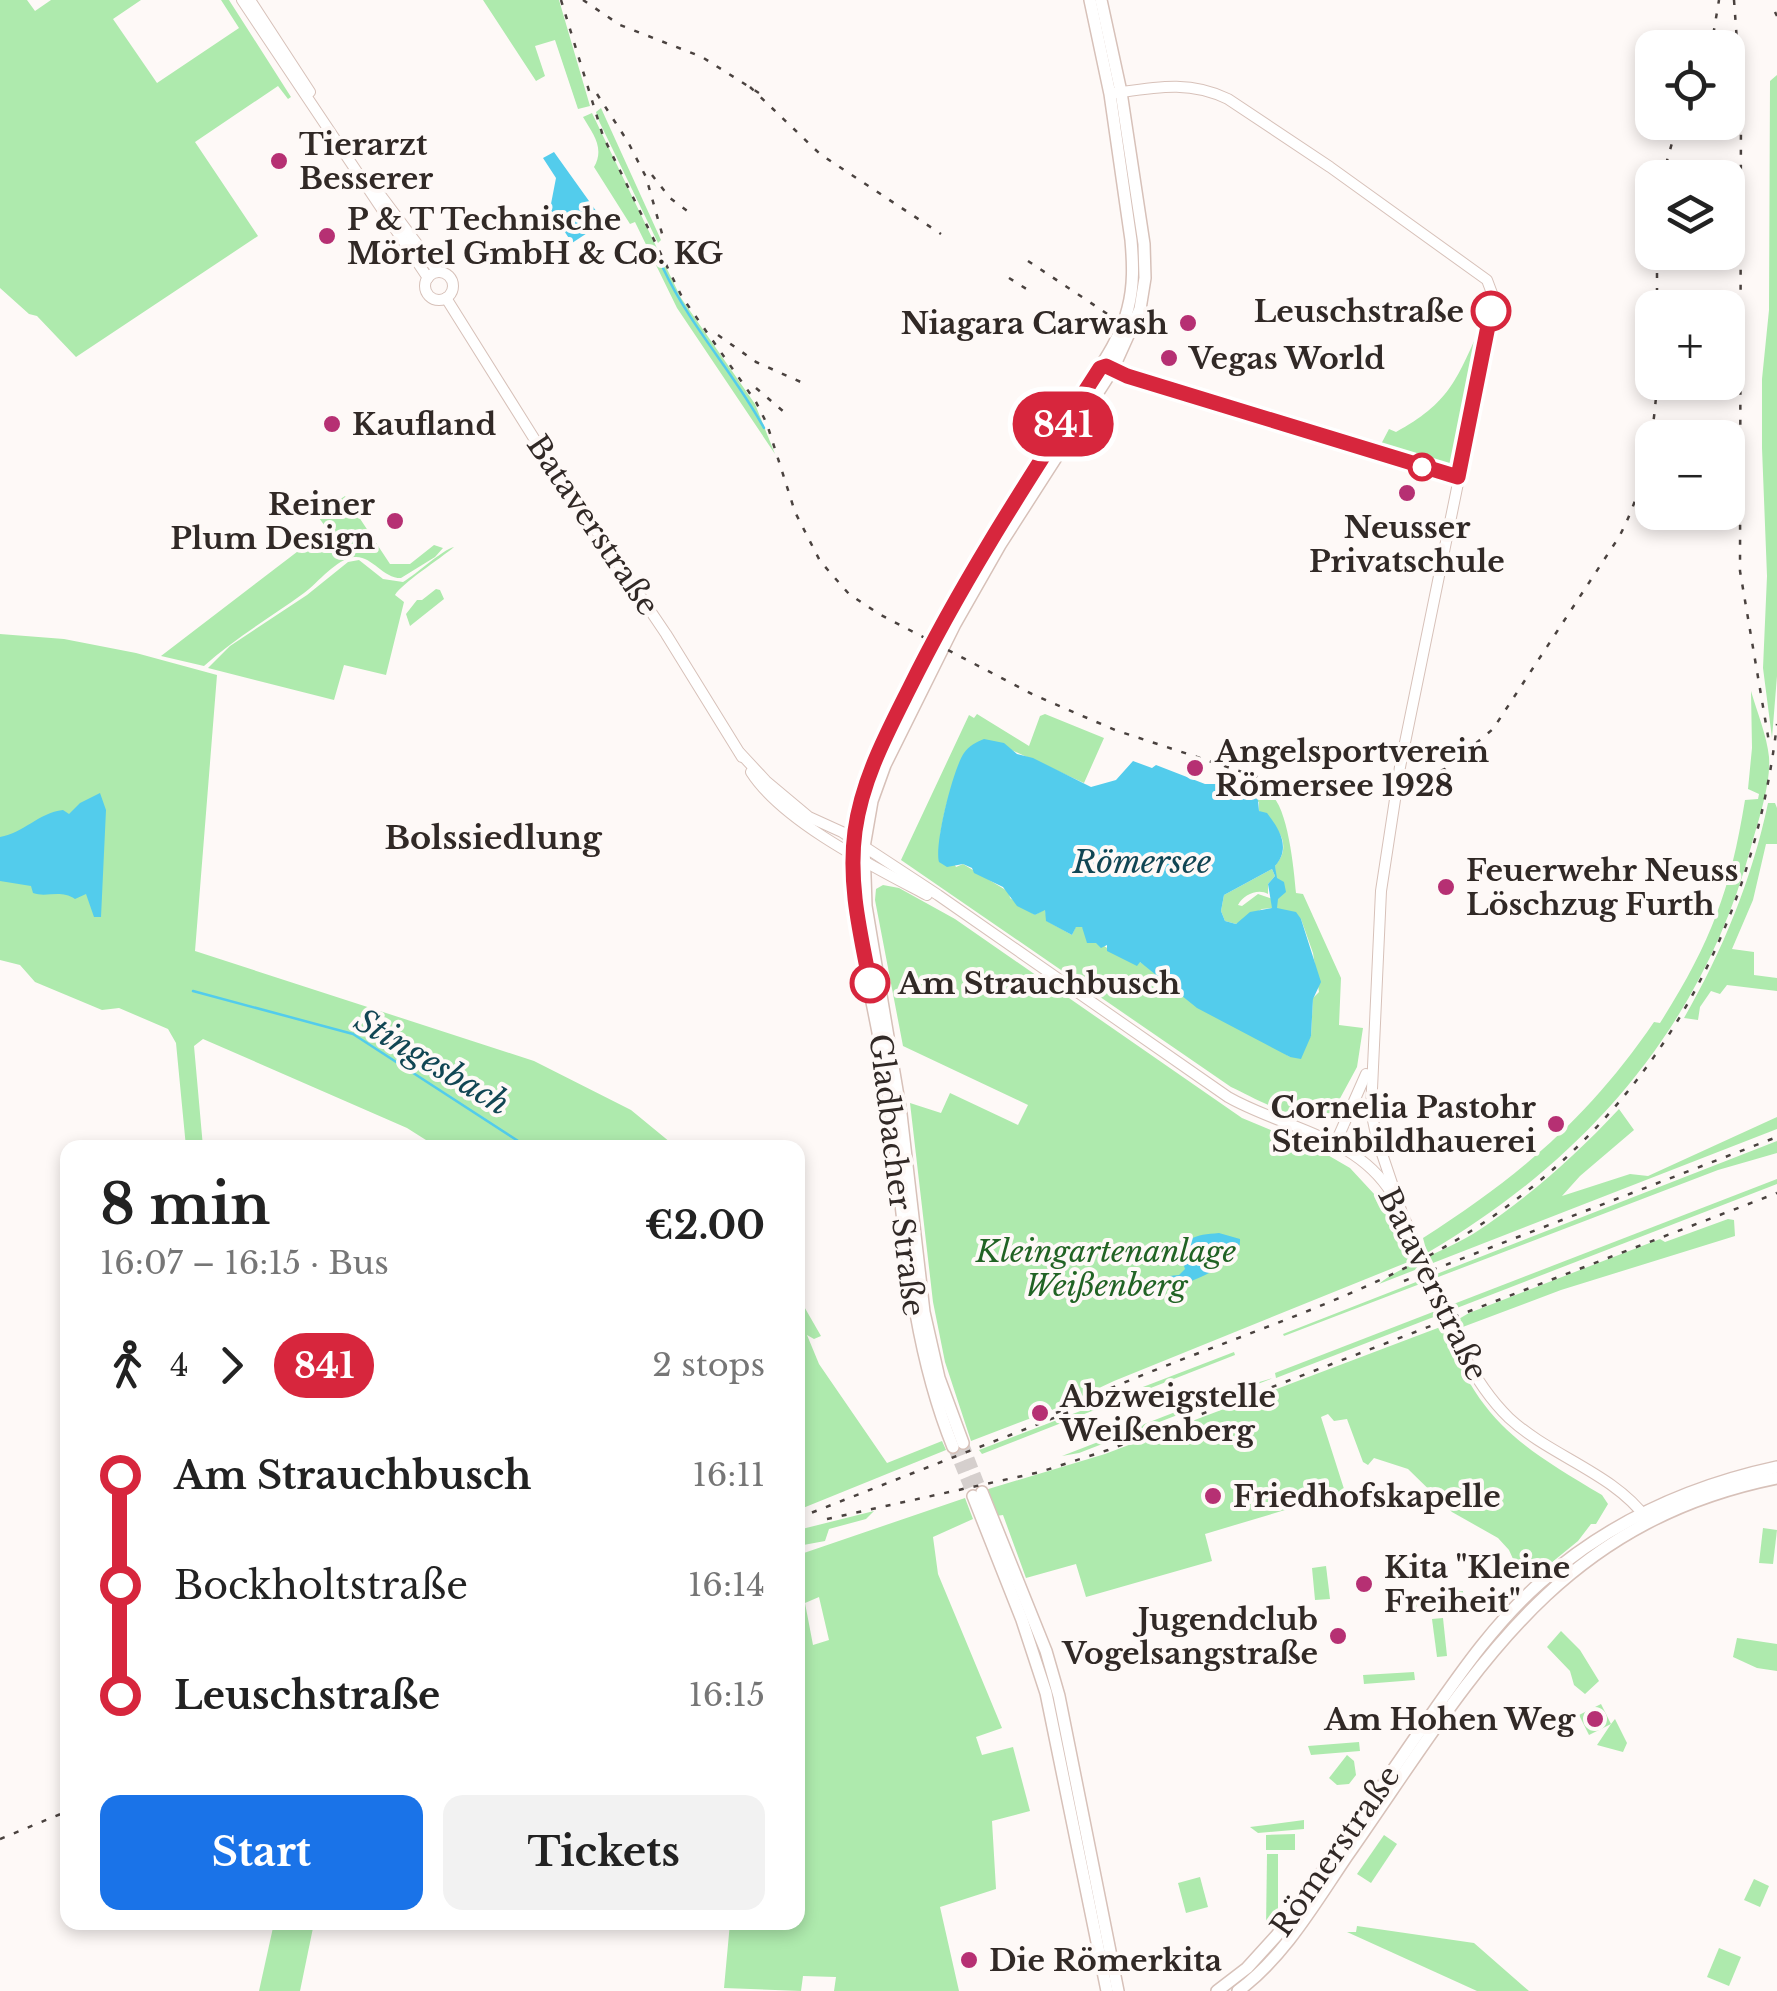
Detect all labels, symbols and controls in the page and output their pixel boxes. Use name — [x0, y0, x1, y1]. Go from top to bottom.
map controls — [1635, 30, 1745, 530]
button: locate — [1635, 30, 1745, 140]
place label: Tierarzt Besserer — [299, 126, 433, 197]
marker: Tierarzt Besserer — [268, 150, 290, 172]
button: layers — [1635, 160, 1745, 270]
place label: P & T Technische Mörtel GmbH & Co. KG — [347, 201, 723, 272]
marker: P & T Technische Mörtel GmbH & Co. KG — [316, 225, 338, 247]
button: + — [1635, 290, 1745, 400]
marker: Leuschstraße — [1472, 292, 1510, 330]
place label: Leuschstraße — [1254, 293, 1464, 330]
place label: Niagara Carwash — [901, 305, 1169, 342]
marker: Niagara Carwash — [1177, 312, 1199, 334]
place label: Vegas World — [1188, 340, 1385, 377]
marker: Vegas World — [1158, 347, 1180, 369]
line badge: 841 — [1006, 392, 1120, 456]
text: 841 — [1033, 403, 1093, 446]
place label: Kaufland — [352, 406, 496, 443]
marker: Kaufland — [321, 413, 343, 435]
button: − — [1635, 420, 1745, 530]
street label: Bataverstraße — [519, 428, 667, 622]
unlabelled marker — [1409, 454, 1435, 480]
marker: Neusser Privatschule — [1396, 482, 1418, 504]
place label: Reiner Plum Design — [170, 486, 375, 557]
place label: Neusser Privatschule — [1309, 509, 1505, 580]
marker: Reiner Plum Design — [384, 510, 406, 532]
place label: Angelsportverein Römersee 1928 — [1214, 733, 1489, 804]
marker: Angelsportverein Römersee 1928 — [1184, 757, 1206, 779]
district label: Bolssiedlung — [384, 818, 603, 858]
water label: Römersee — [1072, 842, 1212, 882]
place label: Feuerwehr Neuss Löschzug Furth — [1466, 852, 1739, 923]
marker: Feuerwehr Neuss Löschzug Furth — [1435, 876, 1457, 898]
marker: Am Strauchbusch — [851, 964, 889, 1002]
place label: Am Strauchbusch — [897, 965, 1181, 1002]
water label: Stingesbach — [347, 1000, 517, 1124]
street label: Gladbacher Straße — [861, 1032, 933, 1318]
place label: Cornelia Pastohr Steinbildhauerei — [1271, 1089, 1536, 1160]
marker: Cornelia Pastohr Steinbildhauerei — [1545, 1113, 1567, 1135]
text: 8 min — [100, 1171, 270, 1239]
street label: Bataverstraße — [1370, 1182, 1496, 1386]
text: €2.00 — [645, 1202, 765, 1249]
park label: Kleingartenanlage Weißenberg — [975, 1233, 1237, 1304]
text: 16:07 – 16:15 · Bus — [100, 1243, 389, 1283]
icon: walk — [100, 1338, 155, 1393]
icon: forward — [204, 1338, 259, 1393]
text: 841 — [294, 1344, 354, 1387]
text: 4 — [170, 1345, 189, 1385]
text: 2 stops — [652, 1345, 765, 1385]
place label: Abzweigstelle Weißenberg — [1059, 1378, 1276, 1449]
marker: Abzweigstelle Weißenberg — [1029, 1402, 1051, 1424]
text: Am Strauchbusch — [174, 1452, 531, 1499]
text: 16:11 — [692, 1455, 765, 1495]
place label: Friedhofskapelle — [1233, 1478, 1501, 1515]
marker: Friedhofskapelle — [1202, 1485, 1224, 1507]
place label: Kita "Kleine Freiheit" — [1384, 1549, 1570, 1620]
text: Bockholtstraße — [174, 1562, 468, 1609]
text: 16:14 — [688, 1565, 765, 1605]
marker: Kita "Kleine Freiheit" — [1353, 1573, 1375, 1595]
place label: Jugendclub Vogelsangstraße — [1061, 1601, 1318, 1672]
marker: Jugendclub Vogelsangstraße — [1327, 1625, 1349, 1647]
text: Leuschstraße — [174, 1672, 440, 1719]
text: 16:15 — [689, 1675, 765, 1715]
place label: Am Hohen Weg — [1323, 1701, 1576, 1738]
marker: Am Hohen Weg — [1584, 1708, 1606, 1730]
street label: Römerstraße — [1262, 1758, 1408, 1944]
button: Start — [100, 1795, 423, 1910]
button: Tickets — [443, 1795, 765, 1910]
place label: Die Römerkita — [989, 1942, 1222, 1979]
marker: Die Römerkita — [958, 1949, 980, 1971]

